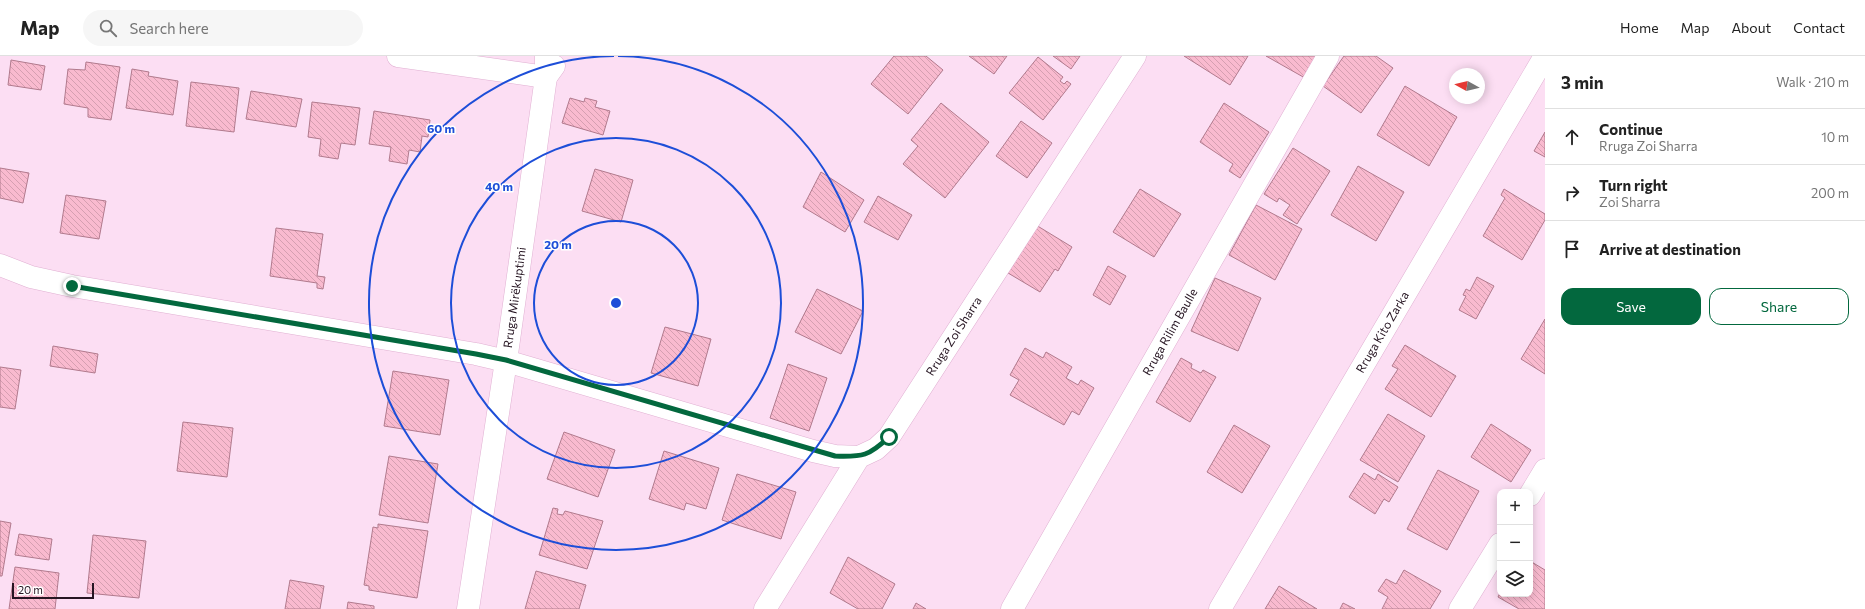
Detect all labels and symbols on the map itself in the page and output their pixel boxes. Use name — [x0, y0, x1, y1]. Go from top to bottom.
north arrow — [1449, 68, 1485, 104]
text: 60 m — [427, 121, 455, 135]
text: 40 m — [485, 179, 513, 193]
text: 20 m — [544, 237, 572, 251]
street label: Rruga Mirëkuptimi — [500, 246, 528, 349]
route end — [63, 277, 81, 295]
street label: Rruga Rilim Baulle — [1139, 286, 1200, 377]
street label: Rruga Kito Zarka — [1352, 289, 1411, 375]
street label: Rruga Zoi Sharra — [923, 294, 984, 378]
centre of rings — [609, 296, 623, 310]
route start — [880, 428, 898, 446]
scale bar — [12, 581, 94, 600]

